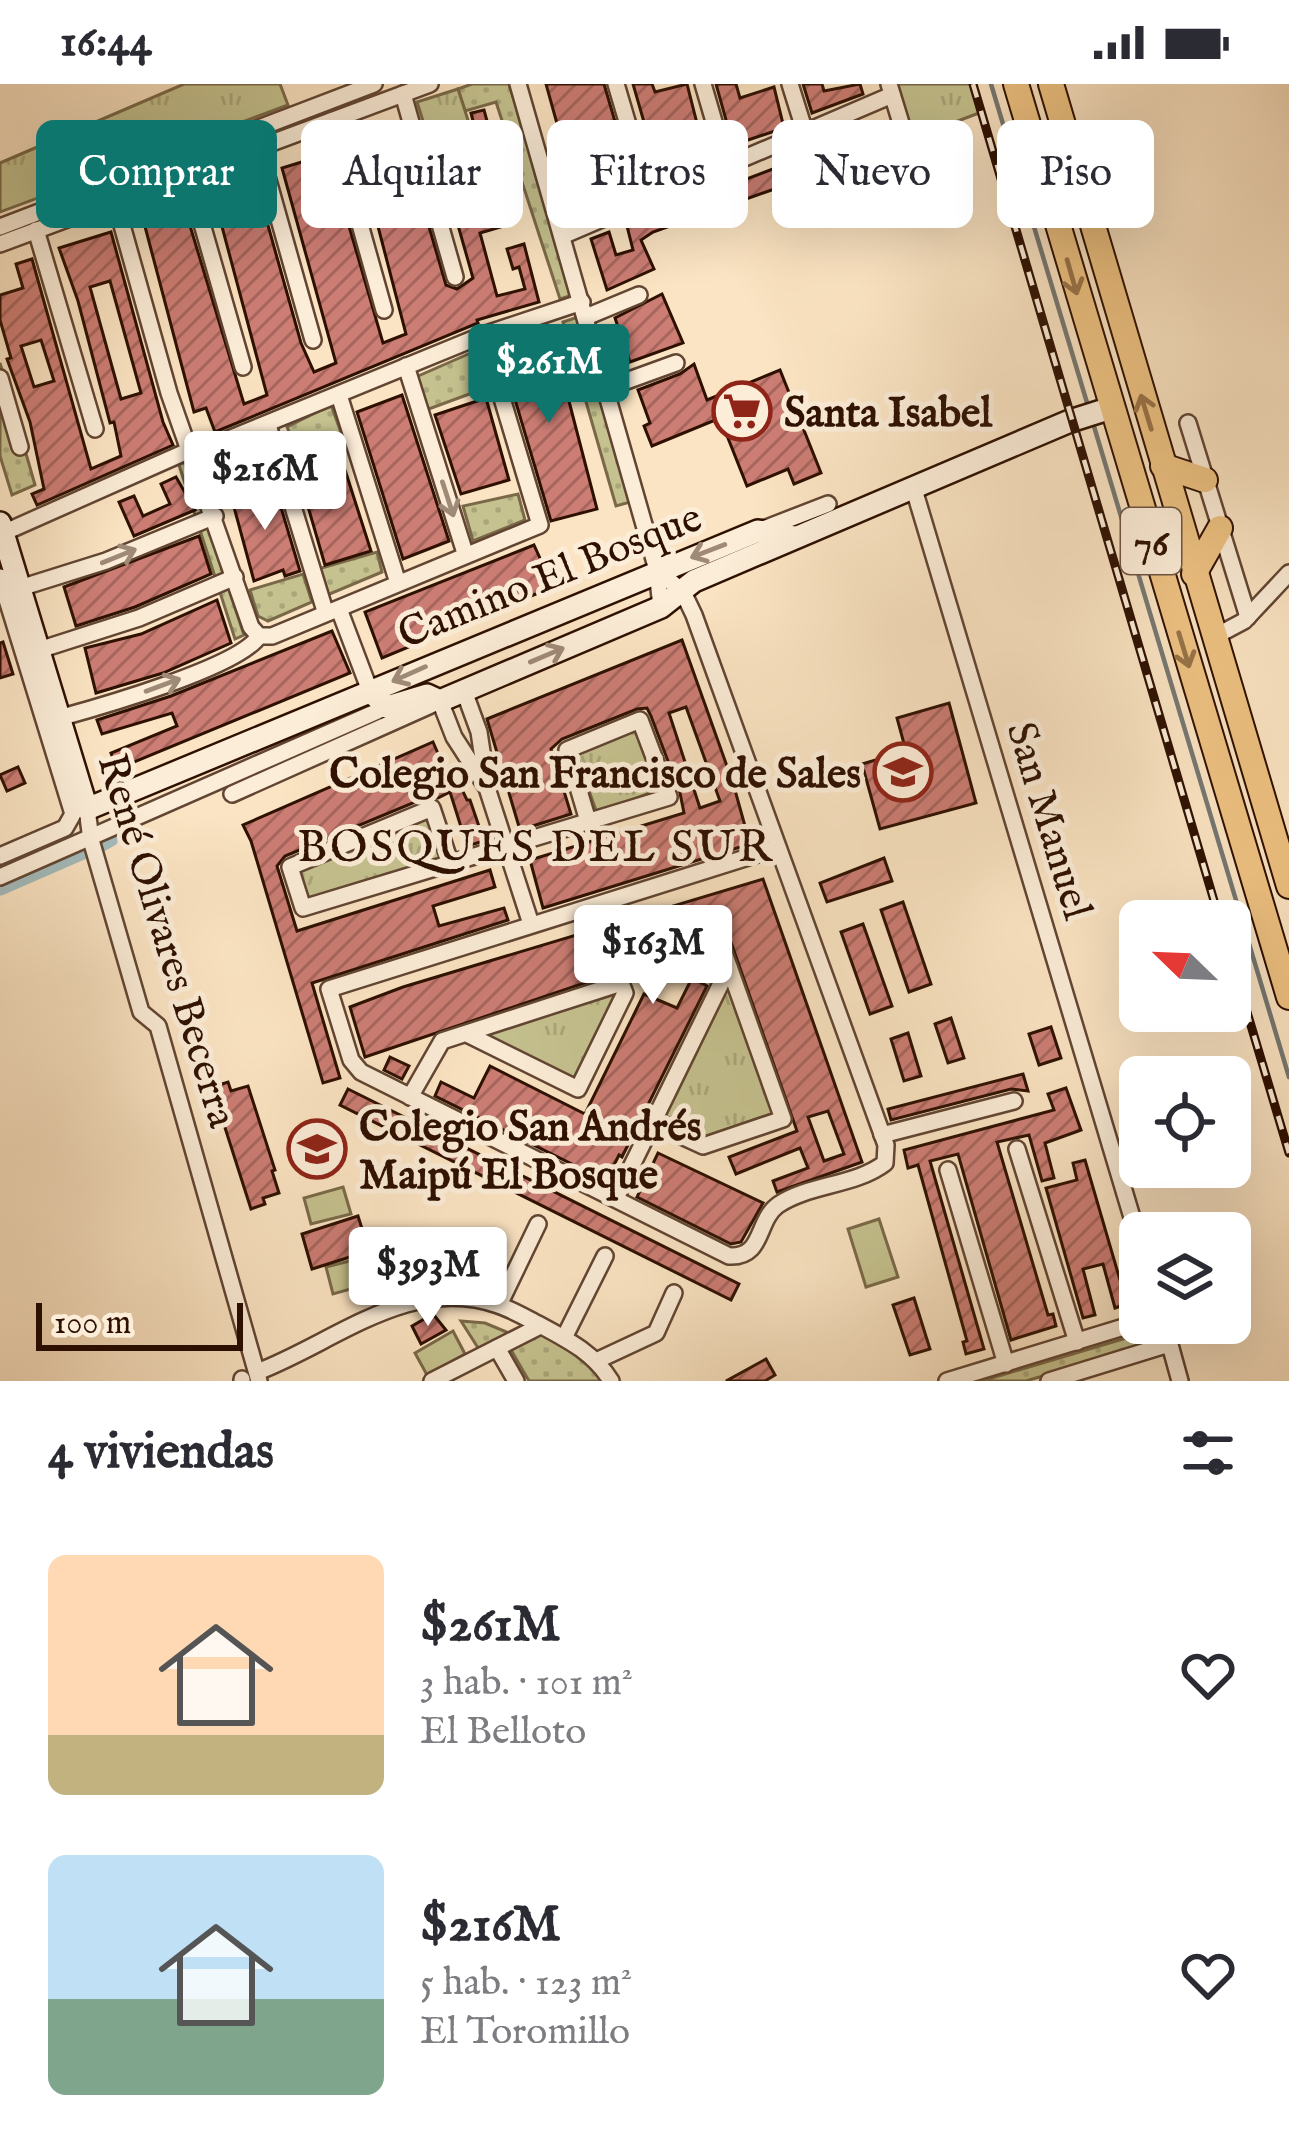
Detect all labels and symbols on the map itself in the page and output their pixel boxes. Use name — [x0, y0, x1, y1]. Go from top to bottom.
one-way arrow — [1062, 257, 1084, 295]
pin: $261M — [465, 324, 633, 426]
supermarket icon: Santa Isabel — [711, 380, 773, 442]
place label: Santa Isabel — [784, 388, 993, 441]
one-way arrow — [1134, 394, 1156, 432]
pin: $216M — [181, 431, 349, 533]
one-way arrow — [439, 479, 461, 517]
street label: Camino El Bosque — [391, 492, 710, 662]
road number: 76 — [1121, 508, 1181, 574]
one-way arrow — [690, 541, 727, 563]
one-way arrow — [99, 543, 136, 565]
one-way arrow — [1175, 631, 1197, 669]
one-way arrow — [528, 643, 565, 664]
one-way arrow — [392, 665, 428, 687]
one-way arrow — [144, 672, 181, 694]
street label: San Manuel — [993, 716, 1103, 927]
school or university icon: Colegio San Francisco de Sales — [872, 741, 934, 803]
street label: René Olivares Becerra — [84, 748, 248, 1135]
place label: Colegio San Francisco de Sales — [329, 749, 861, 802]
district label: BOSQUES DEL SUR — [297, 820, 775, 877]
north arrow — [1119, 900, 1251, 1032]
pin: $163M — [569, 905, 737, 1007]
place label: Colegio San Andrés Maipú El Bosque — [359, 1102, 702, 1203]
school or university icon: Colegio San Andrés Maipú El Bosque — [286, 1118, 348, 1180]
pin: $393M — [344, 1227, 512, 1329]
scale bar — [36, 1297, 243, 1350]

